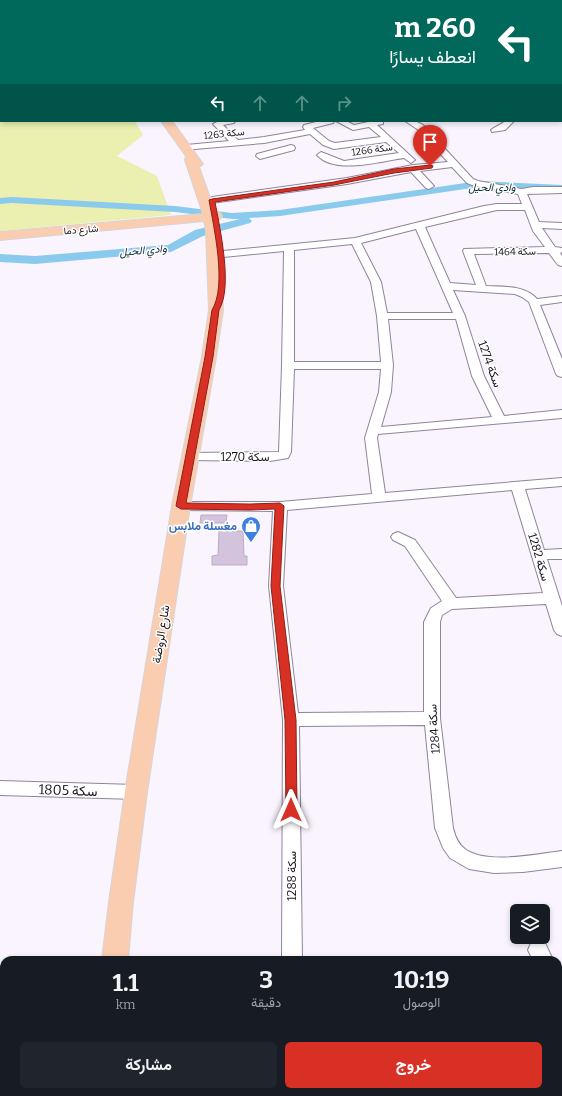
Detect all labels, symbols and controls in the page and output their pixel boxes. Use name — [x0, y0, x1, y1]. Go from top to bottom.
text: 260 m — [394, 11, 476, 44]
icon: left — [490, 16, 542, 68]
text: انعطف يسارًا — [389, 46, 476, 68]
icon: left — [207, 92, 229, 114]
icon: ahead — [249, 92, 271, 114]
icon: ahead — [291, 92, 313, 114]
icon: right — [333, 92, 355, 114]
pin — [413, 125, 447, 166]
street label: سكة 1263 — [203, 126, 245, 142]
icon: arrive — [419, 131, 441, 153]
street label: سكة 1266 — [351, 141, 394, 159]
water label: وادي الحيل — [468, 181, 516, 196]
street label: شارع دما — [63, 222, 99, 237]
water label: وادي الحيل — [119, 242, 168, 261]
street label: سكة 1464 — [494, 246, 536, 258]
street label: سكة 1274 — [475, 339, 505, 389]
street label: سكة 1270 — [221, 450, 270, 464]
shop icon: مغسلة ملابس — [240, 515, 262, 543]
place label: مغسلة ملابس — [169, 519, 237, 533]
street label: سكة 1282 — [525, 531, 553, 583]
street label: شارع الروضة — [149, 604, 174, 664]
street label: سكة 1284 — [425, 704, 443, 754]
street label: سكة 1805 — [38, 781, 98, 800]
position arrow — [270, 789, 312, 831]
street label: سكة 1288 — [285, 851, 299, 901]
map controls — [510, 904, 550, 944]
button: layers — [510, 904, 550, 944]
text: 3 — [259, 966, 273, 994]
text: 10:19 — [394, 966, 449, 994]
text: 1.1 — [113, 969, 139, 997]
text: دقيقة — [251, 995, 281, 1010]
text: الوصول — [403, 995, 440, 1010]
text: km — [116, 997, 135, 1012]
button: مشاركة — [20, 1042, 277, 1088]
button: خروج — [285, 1042, 542, 1088]

